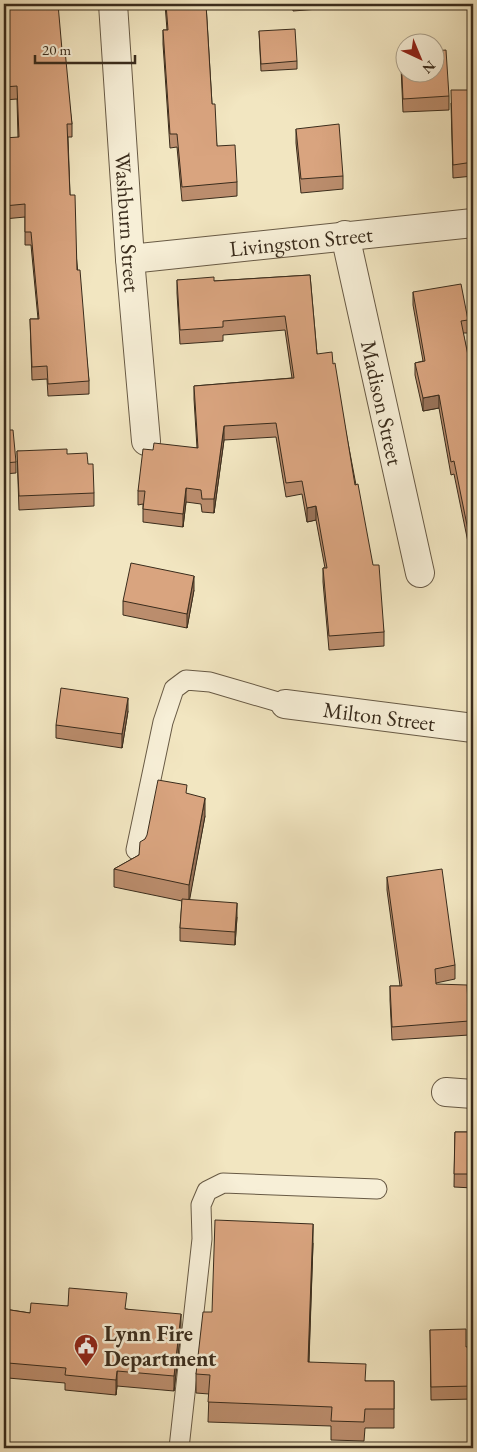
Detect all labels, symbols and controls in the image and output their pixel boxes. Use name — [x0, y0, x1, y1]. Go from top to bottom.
scale bar — [35, 32, 135, 64]
north arrow — [394, 32, 444, 82]
text: 20 m — [42, 40, 71, 59]
text: N — [418, 57, 439, 78]
street label: Washburn Street — [108, 152, 147, 294]
street label: Livingston Street — [228, 220, 374, 263]
street label: Madison Street — [354, 338, 410, 468]
street label: Milton Street — [321, 695, 437, 738]
place label: Lynn Fire Department — [104, 1319, 217, 1373]
public building icon: Lynn Fire Department — [73, 1333, 99, 1367]

